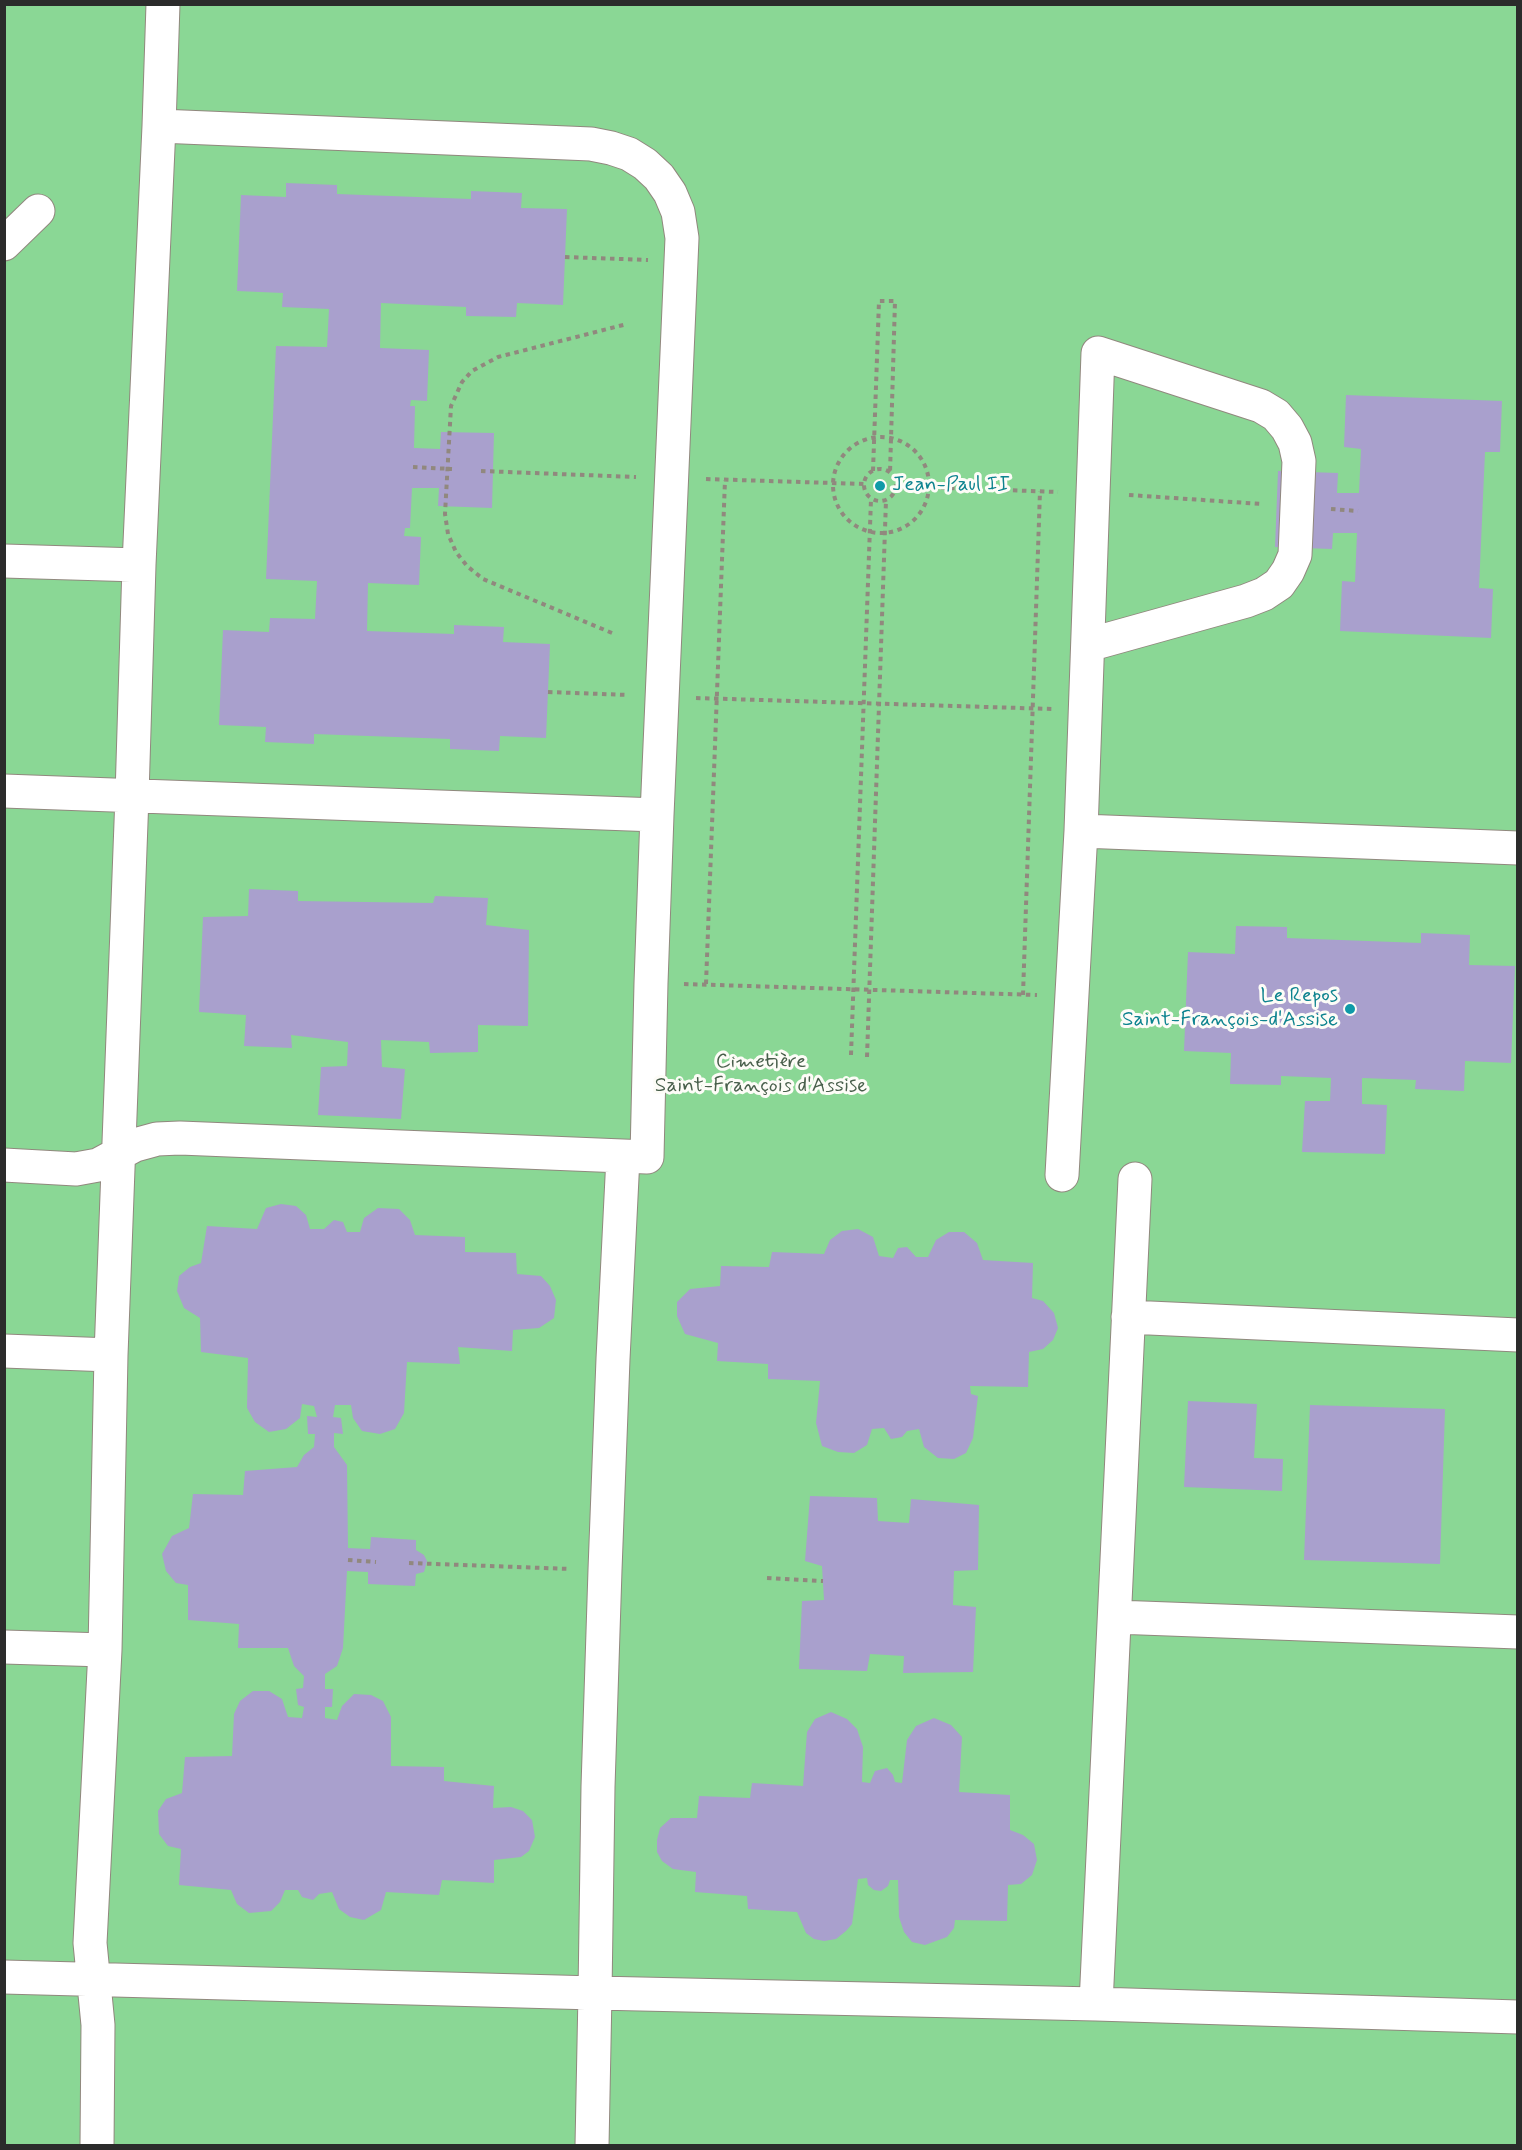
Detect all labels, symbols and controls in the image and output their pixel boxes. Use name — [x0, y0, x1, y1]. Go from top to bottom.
place label: Jean-Paul II — [892, 473, 1010, 499]
marker: Jean-Paul II — [873, 479, 887, 493]
place label: Le Repos Saint-François-d'Assise — [1122, 984, 1338, 1034]
marker: Le Repos Saint-François-d'Assise — [1343, 1002, 1357, 1016]
park label: Cimetière Saint-François d'Assise — [655, 1050, 867, 1100]

